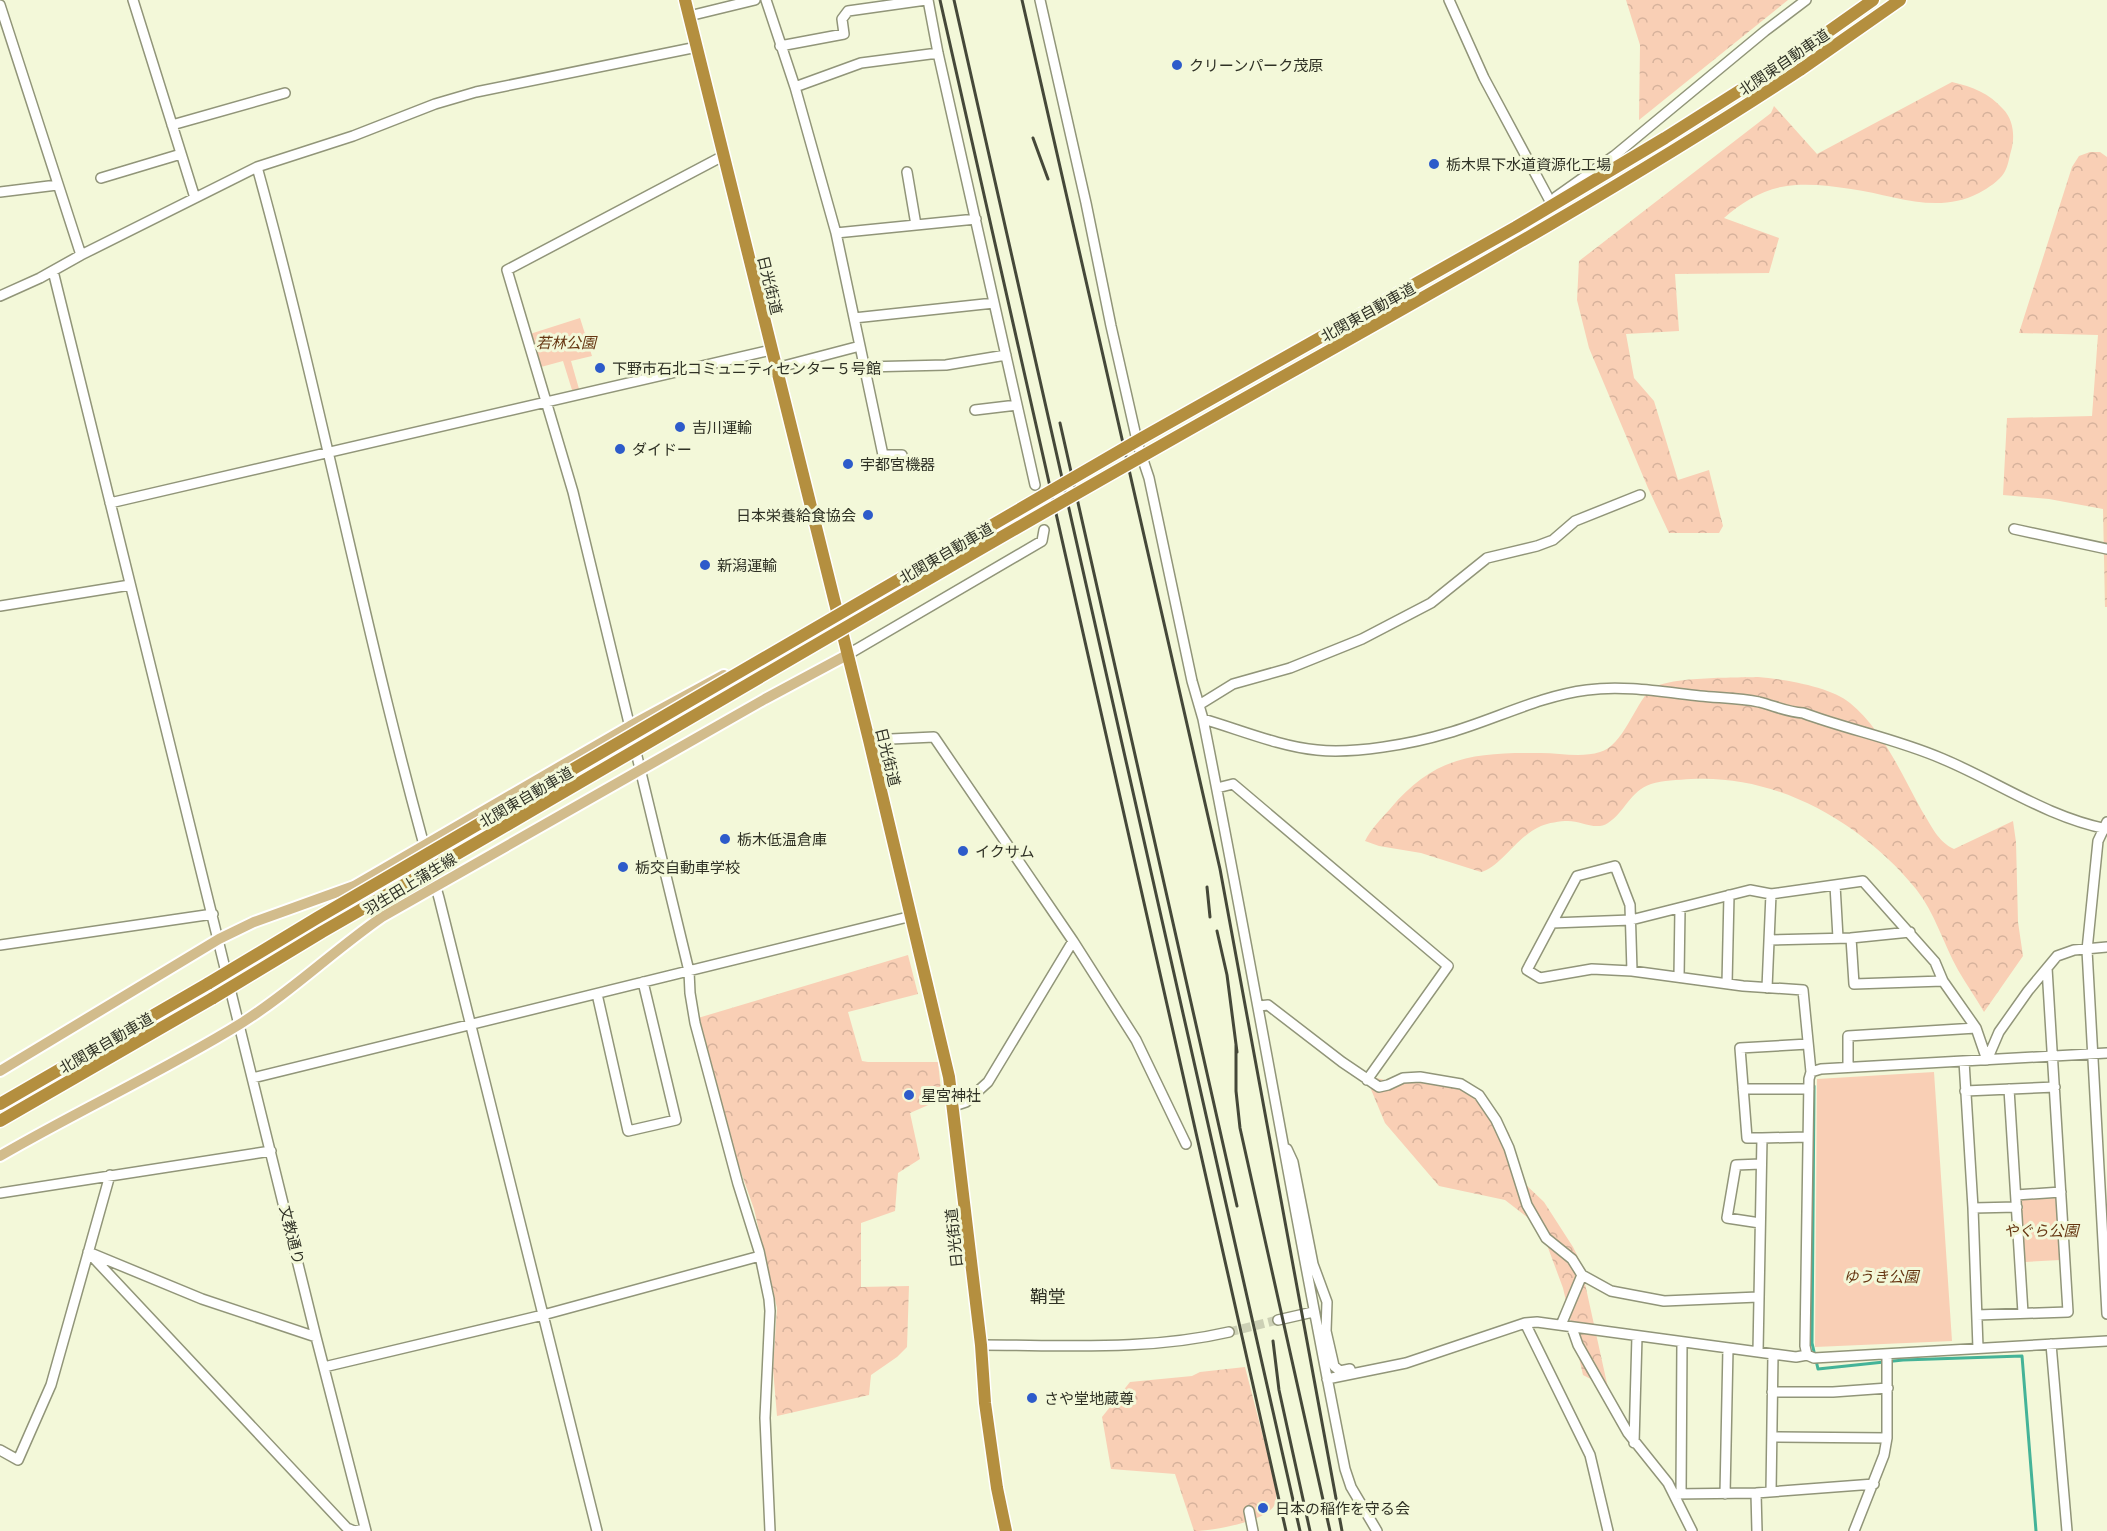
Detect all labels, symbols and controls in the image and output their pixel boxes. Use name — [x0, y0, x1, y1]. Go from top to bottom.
street label: 北関東自動車道 — [1735, 24, 1833, 100]
place label: クリーンパーク茂原 — [1189, 55, 1323, 76]
marker: クリーンパーク茂原 — [1170, 58, 1184, 72]
place label: 栃木県下水道資源化工場 — [1446, 154, 1611, 175]
marker: 栃木県下水道資源化工場 — [1427, 157, 1441, 171]
street label: 日光街道 — [753, 253, 787, 317]
street label: 北関東自動車道 — [1317, 277, 1419, 347]
park label: 若林公園 — [536, 332, 598, 353]
place label: 下野市石北コミュニティセンター５号館 — [612, 358, 881, 379]
marker: 下野市石北コミュニティセンター５号館 — [593, 361, 607, 375]
place label: 吉川運輸 — [692, 417, 752, 438]
marker: 吉川運輸 — [673, 420, 687, 434]
place label: ダイドー — [632, 439, 692, 460]
marker: ダイドー — [613, 442, 627, 456]
place label: 宇都宮機器 — [860, 454, 935, 475]
marker: 宇都宮機器 — [841, 457, 855, 471]
place label: 日本栄養給食協会 — [736, 505, 856, 526]
marker: 日本栄養給食協会 — [861, 508, 875, 522]
street label: 北関東自動車道 — [895, 518, 997, 588]
place label: 新潟運輸 — [717, 555, 777, 576]
marker: 新潟運輸 — [698, 558, 712, 572]
street label: 日光街道 — [871, 725, 905, 789]
street label: 北関東自動車道 — [475, 762, 577, 832]
place label: 栃木低温倉庫 — [737, 829, 827, 850]
marker: 栃木低温倉庫 — [718, 832, 732, 846]
place label: イクサム — [975, 841, 1034, 862]
marker: イクサム — [956, 844, 970, 858]
street label: 羽生田上蒲生線 — [360, 848, 460, 920]
place label: 栃交自動車学校 — [635, 857, 740, 878]
marker: 栃交自動車学校 — [616, 860, 630, 874]
street label: 北関東自動車道 — [55, 1008, 157, 1078]
place label: 星宮神社 — [921, 1085, 981, 1106]
marker: 星宮神社 — [902, 1088, 916, 1102]
street label: 文教通り — [275, 1203, 309, 1267]
street label: 日光街道 — [940, 1207, 968, 1269]
park label: やぐら公園 — [2003, 1220, 2080, 1241]
park label: ゆうき公園 — [1843, 1266, 1920, 1287]
district label: 鞘堂 — [1030, 1284, 1066, 1309]
place label: さや堂地蔵尊 — [1044, 1388, 1134, 1409]
marker: さや堂地蔵尊 — [1025, 1391, 1039, 1405]
place label: 日本の稲作を守る会 — [1275, 1498, 1410, 1519]
marker: 日本の稲作を守る会 — [1256, 1501, 1270, 1515]

